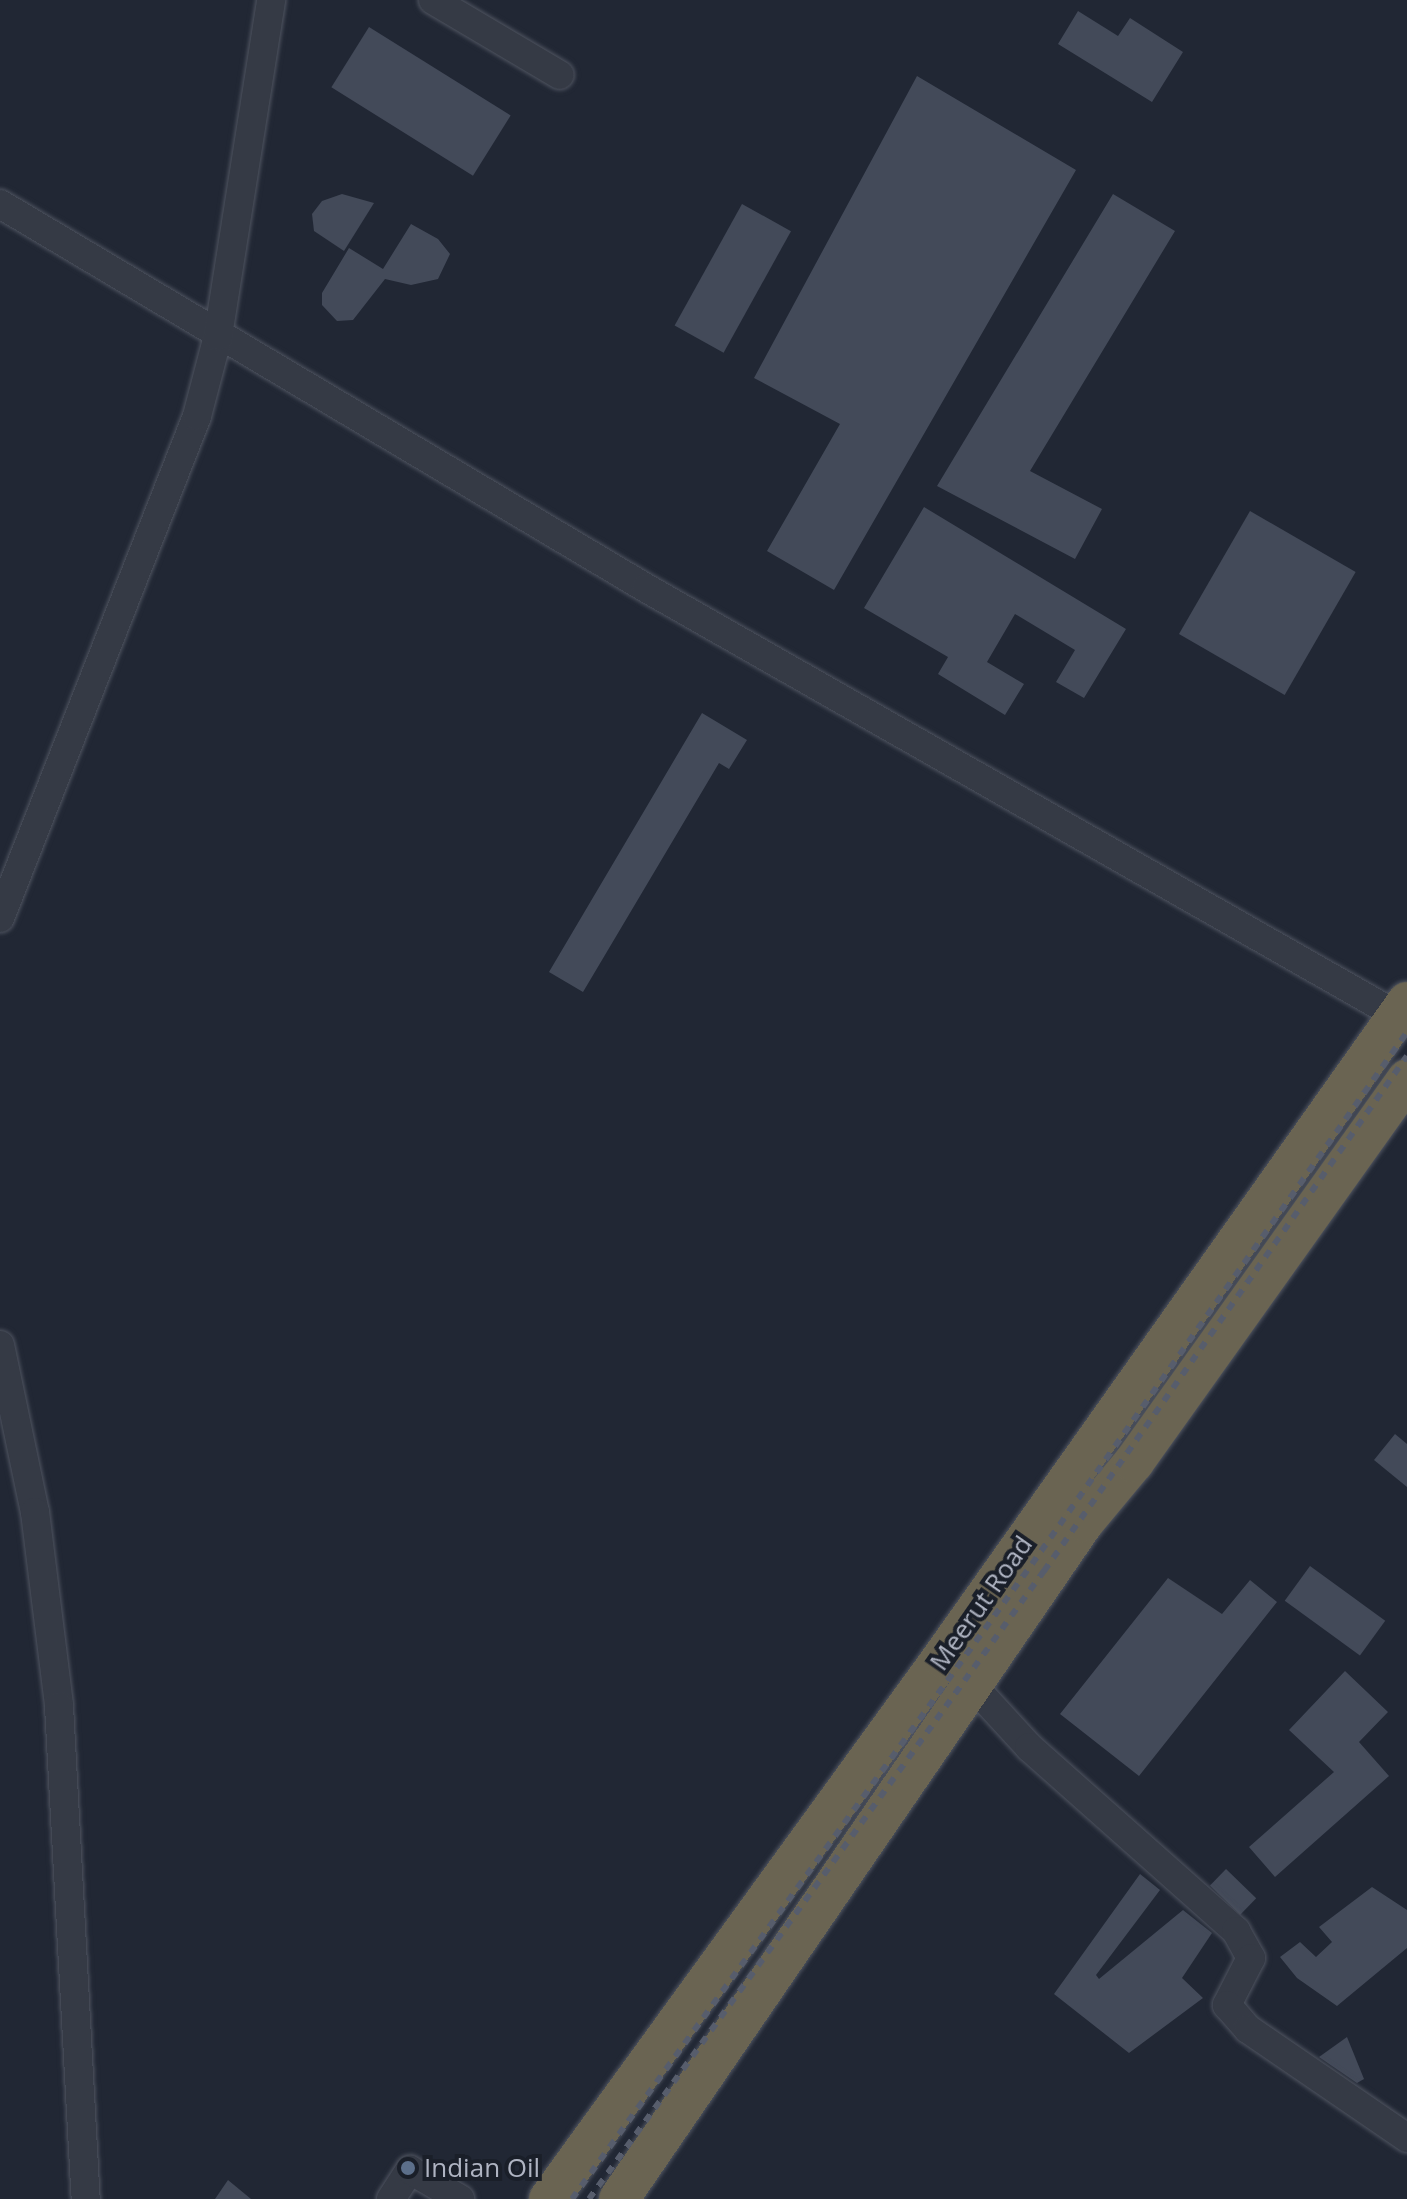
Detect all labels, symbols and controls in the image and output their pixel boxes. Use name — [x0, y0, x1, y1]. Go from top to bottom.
street label: Meerut Road — [923, 1530, 1039, 1676]
place label: Indian Oil — [424, 2152, 540, 2184]
marker: Indian Oil — [399, 2159, 417, 2177]

